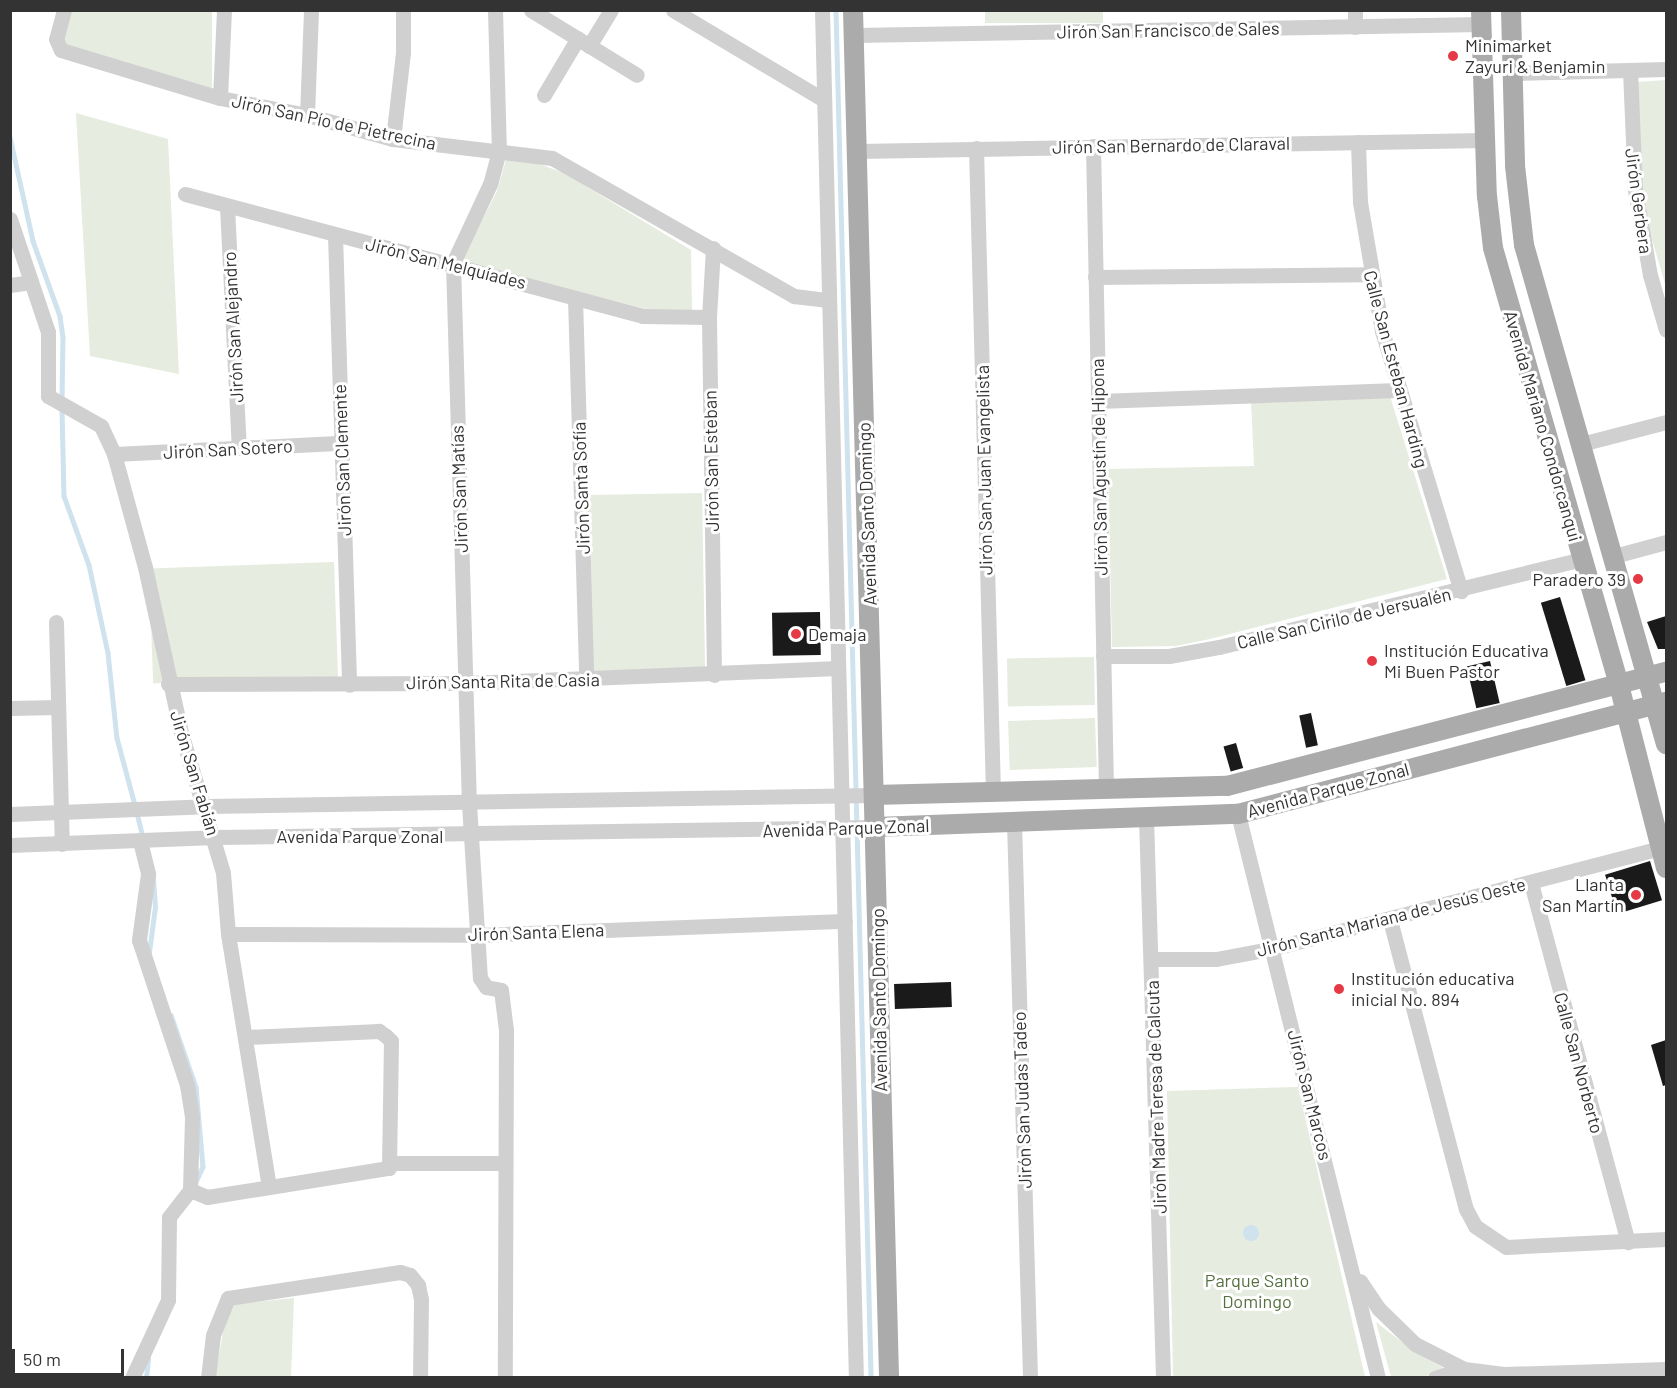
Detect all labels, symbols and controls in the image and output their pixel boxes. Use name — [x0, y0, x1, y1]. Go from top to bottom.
street label: Jirón San Francisco de Sales — [1056, 17, 1280, 43]
place label: Minimarket Zayuri & Benjamin — [1465, 35, 1605, 78]
marker: Minimarket Zayuri & Benjamin — [1446, 49, 1460, 63]
street label: Jirón San Pío de Pietrecina — [230, 90, 438, 154]
street label: Jirón San Bernardo de Claraval — [1052, 132, 1290, 158]
street label: Jirón Gerbera — [1621, 147, 1657, 255]
street label: Jirón San Melquíades — [364, 233, 528, 293]
street label: Jirón San Alejandro — [218, 251, 248, 403]
street label: Calle San Esteban Harding — [1359, 268, 1433, 470]
street label: Avenida Mariano Condorcanqui — [1500, 308, 1586, 544]
street label: Jirón San Agustín de Hipona — [1086, 358, 1112, 576]
street label: Jirón San Juan Evangelista — [971, 365, 997, 575]
street label: Jirón San Clemente — [329, 384, 355, 536]
street label: Jirón San Esteban — [699, 390, 723, 532]
street label: Jirón Santa Sofía — [568, 421, 594, 555]
street label: Avenida Santo Domingo — [853, 422, 881, 606]
street label: Jirón San Matías — [446, 425, 472, 553]
street label: Jirón San Sotero — [163, 435, 293, 463]
place label: Paradero 39 — [1533, 568, 1626, 590]
marker: Paradero 39 — [1631, 572, 1645, 586]
street label: Calle San Cirilo de Jersualén — [1235, 583, 1453, 653]
place label: Demaja — [808, 623, 866, 645]
marker: Demaja — [789, 627, 803, 641]
place label: Institución Educativa Mi Buen Pastor — [1384, 640, 1549, 682]
marker: Institución Educativa Mi Buen Pastor — [1365, 654, 1379, 668]
street label: Jirón Santa Rita de Casia — [406, 669, 600, 693]
street label: Jirón San Fabián — [166, 708, 224, 838]
street label: Avenida Parque Zonal — [1245, 758, 1411, 822]
street label: Avenida Parque Zonal — [762, 814, 930, 842]
street label: Avenida Parque Zonal — [277, 825, 443, 847]
street label: Jirón Santa Mariana de Jesús Oeste — [1254, 873, 1528, 961]
place label: Llanta San Martín — [1542, 874, 1624, 916]
marker: Llanta San Martín — [1629, 888, 1643, 902]
street label: Avenida Santo Domingo — [867, 908, 891, 1092]
street label: Jirón Santa Elena — [467, 919, 605, 945]
place label: Institución educativa inicial No. 894 — [1351, 968, 1514, 1010]
street label: Jirón Madre Teresa de Calcuta — [1141, 980, 1171, 1214]
marker: Institución educativa inicial No. 894 — [1332, 982, 1346, 996]
street label: Calle San Norberto — [1550, 990, 1608, 1136]
street label: Jirón San Judas Tadeo — [1008, 1011, 1036, 1189]
street label: Jirón San Marcos — [1283, 1028, 1337, 1162]
park label: Parque Santo Domingo — [1205, 1270, 1309, 1312]
scale bar — [15, 1337, 128, 1375]
text: 50 m — [23, 1348, 61, 1370]

